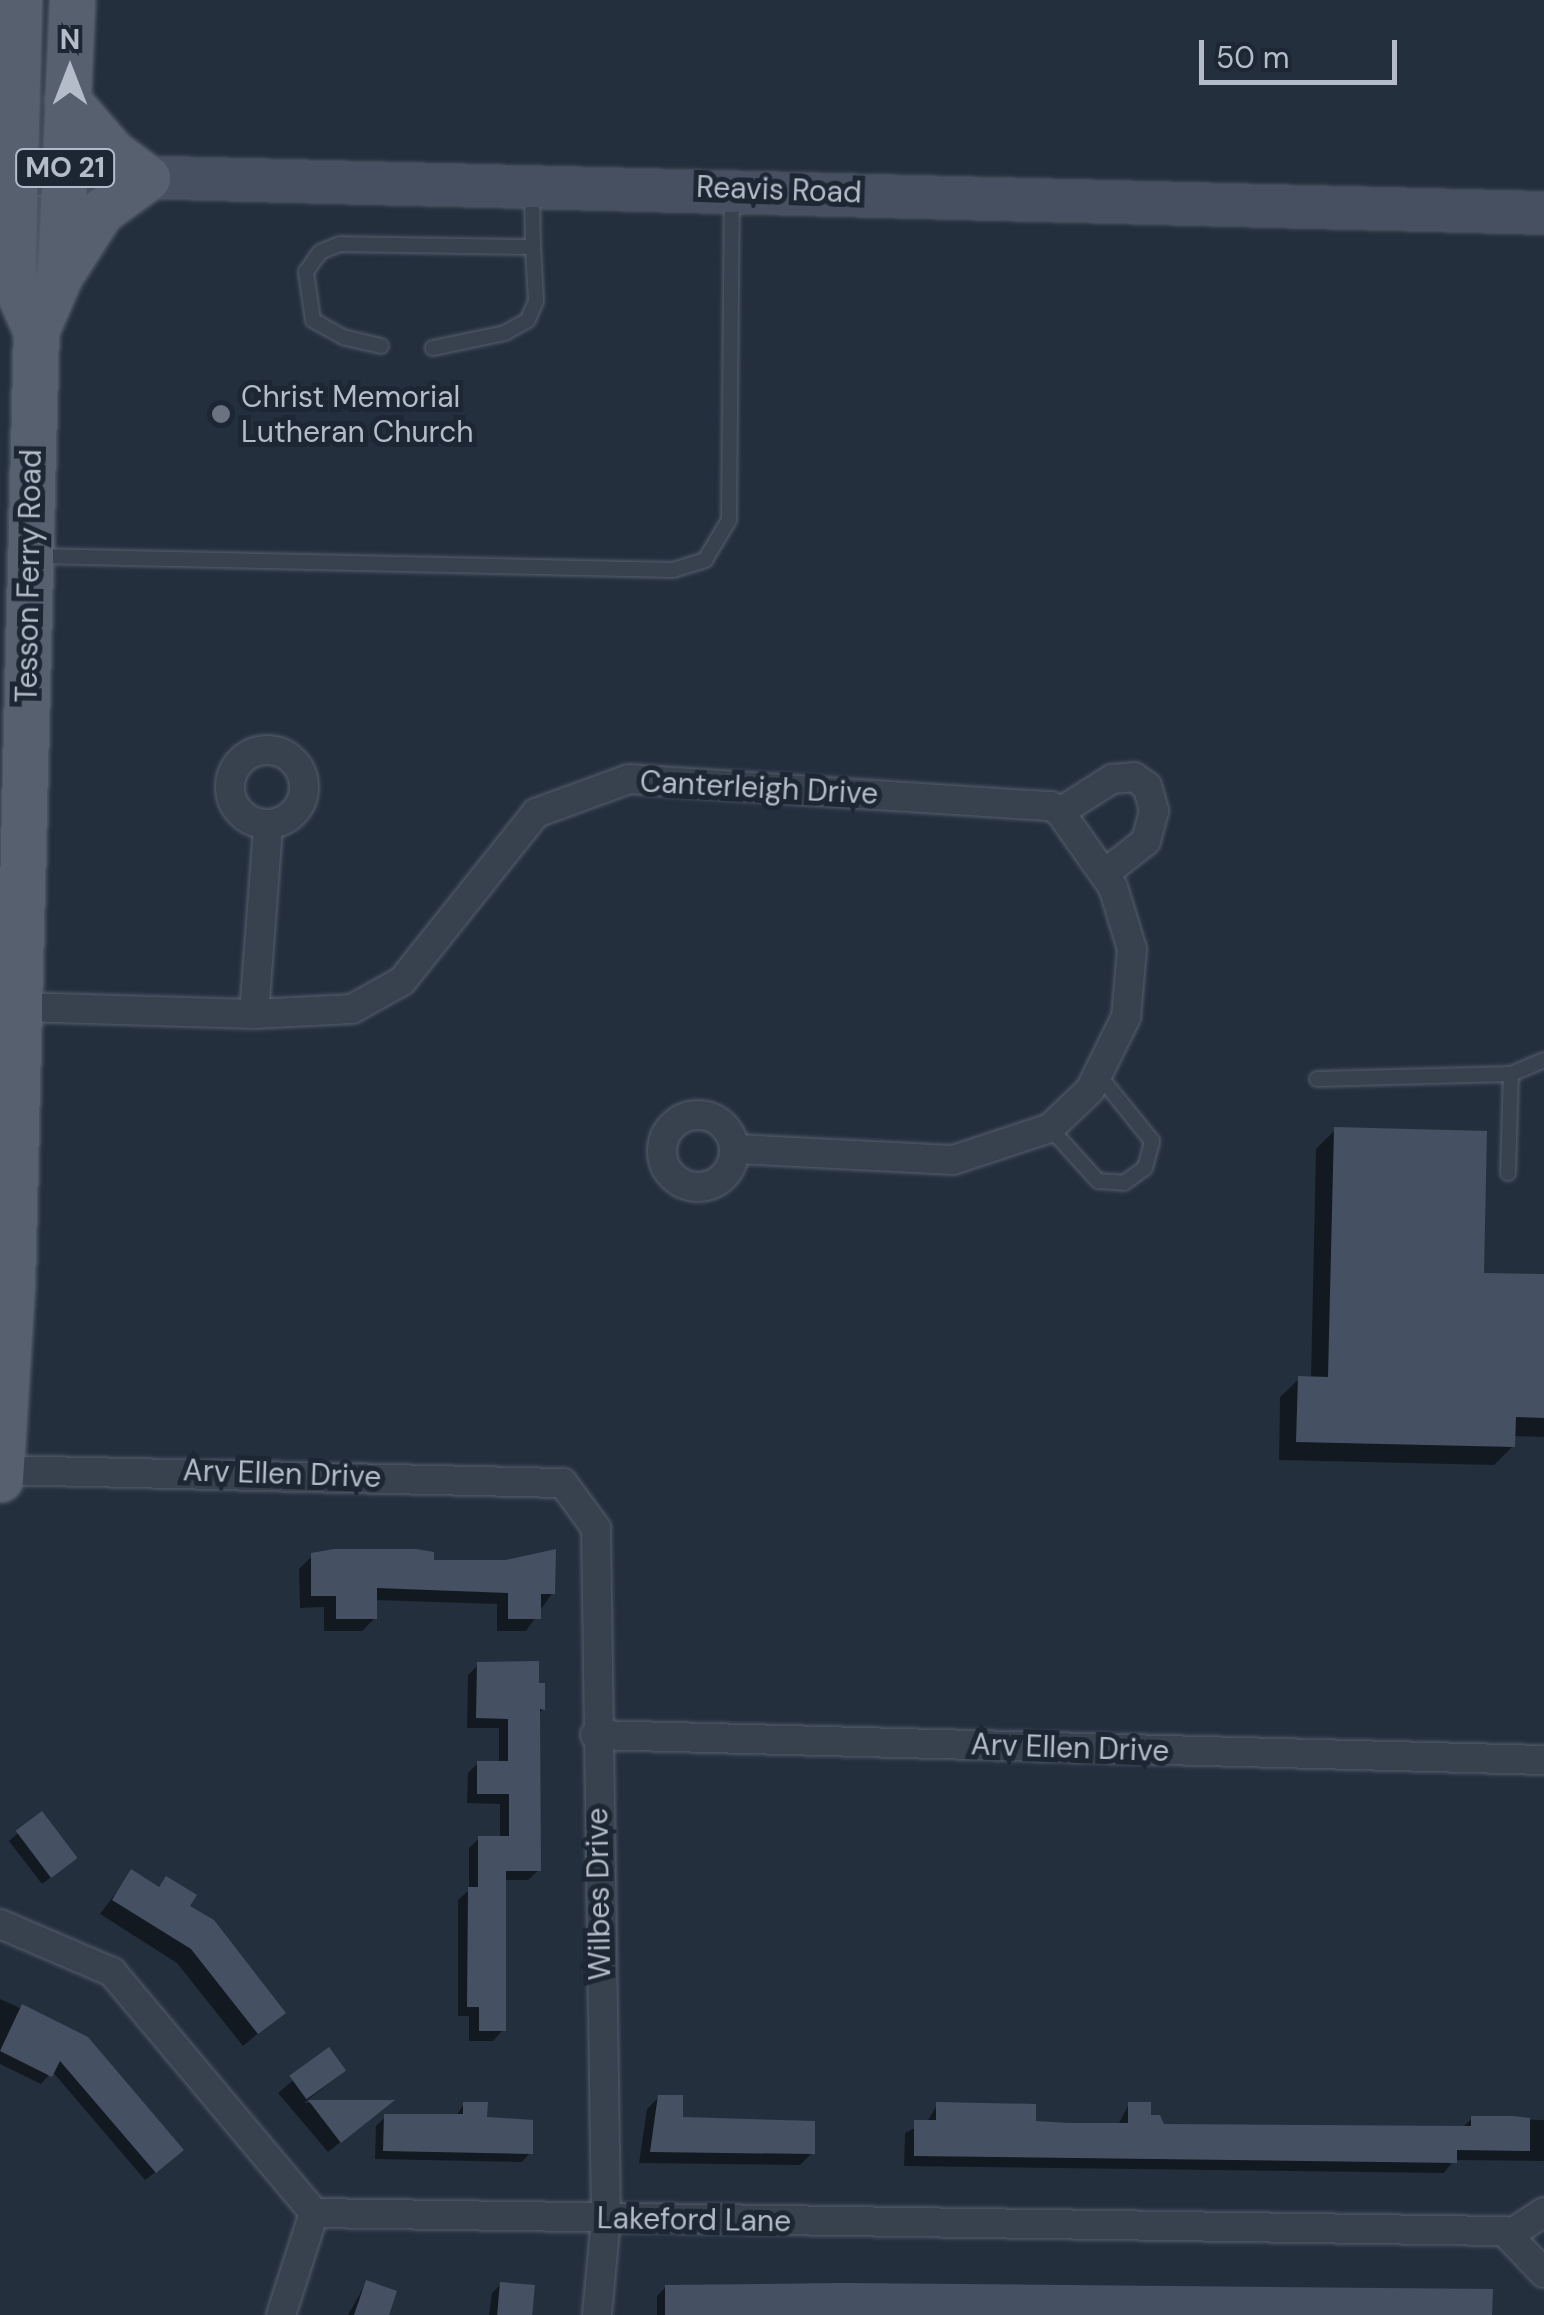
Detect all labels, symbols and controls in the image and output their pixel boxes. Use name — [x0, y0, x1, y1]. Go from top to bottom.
north arrow — [20, 20, 120, 120]
scale bar — [1204, 20, 1402, 82]
text: N — [60, 21, 80, 58]
text: 50 m — [1216, 38, 1290, 77]
road number: MO 21 — [15, 145, 115, 191]
street label: Reavis Road — [696, 169, 862, 211]
place label: Christ Memorial Lutheran Church — [241, 379, 474, 450]
marker: Christ Memorial Lutheran Church — [210, 403, 232, 425]
street label: Tesson Ferry Road — [9, 449, 49, 703]
street label: Canterleigh Drive — [639, 764, 879, 812]
street label: Arv Ellen Drive — [182, 1453, 382, 1495]
street label: Arv Ellen Drive — [970, 1727, 1170, 1769]
street label: Wilbes Drive — [579, 1807, 619, 1981]
street label: Lakeford Lane — [597, 2200, 791, 2240]

